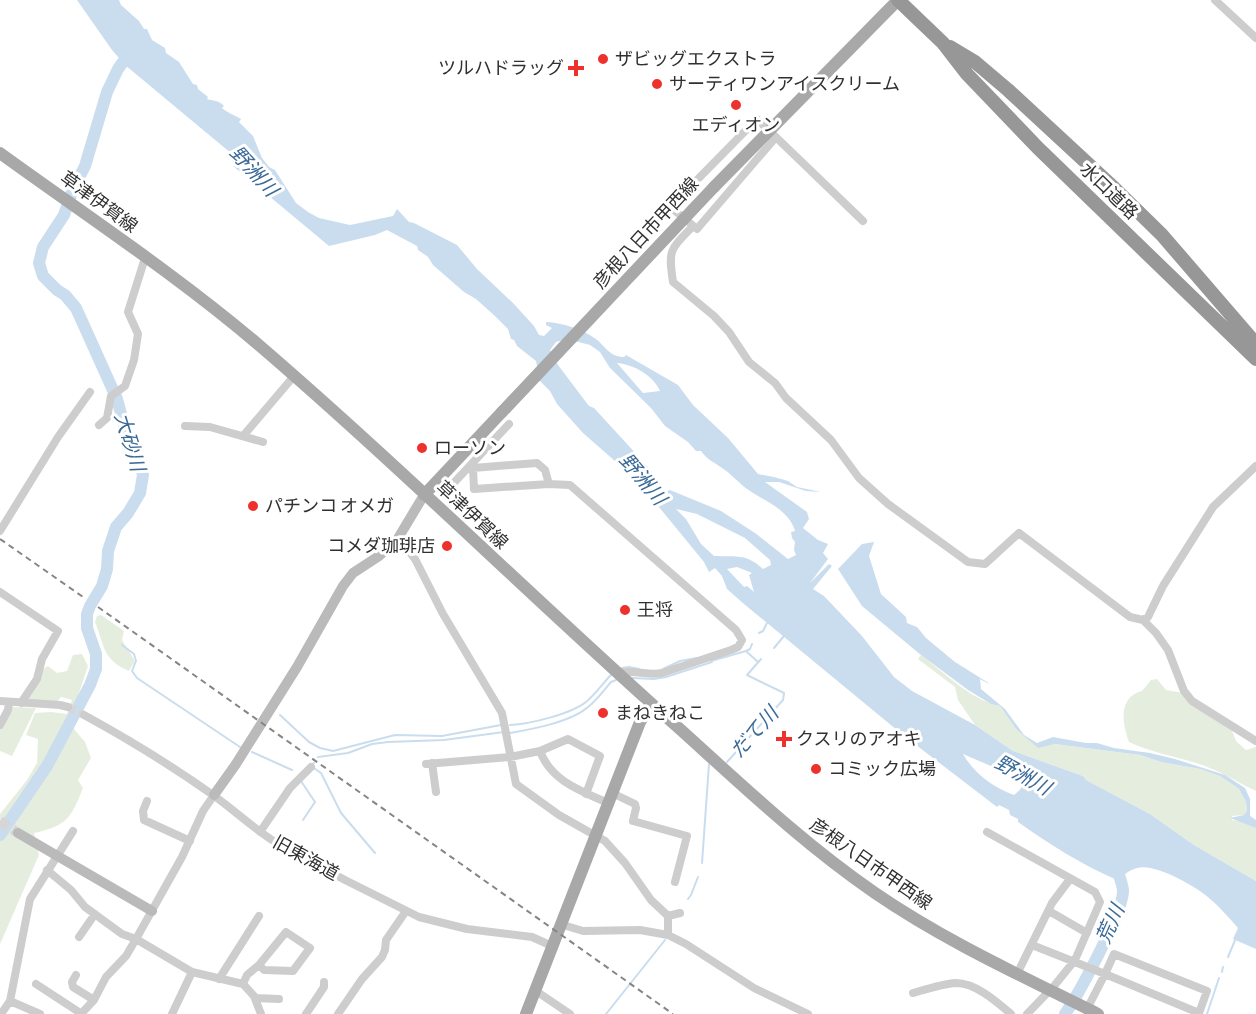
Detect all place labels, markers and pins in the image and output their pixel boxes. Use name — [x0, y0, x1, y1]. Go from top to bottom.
place label: ザビッグエクストラ — [615, 49, 776, 69]
marker: ザビッグエクストラ — [596, 52, 610, 66]
place label: ツルハドラッグ — [438, 58, 564, 78]
marker: ツルハドラッグ — [569, 61, 583, 75]
place label: サーティワンアイスクリーム — [669, 75, 900, 94]
marker: サーティワンアイスクリーム — [650, 77, 664, 91]
marker: エディオン — [729, 98, 743, 112]
place label: エディオン — [692, 115, 780, 135]
place label: ローソン — [434, 440, 506, 458]
marker: ローソン — [415, 441, 429, 455]
place label: パチンコ オメガ — [265, 497, 394, 516]
marker: パチンコ オメガ — [246, 499, 260, 513]
place label: コメダ珈琲店 — [327, 536, 435, 556]
marker: コメダ珈琲店 — [440, 539, 454, 553]
place label: 王将 — [637, 601, 673, 620]
marker: 王将 — [618, 603, 632, 617]
place label: まねきねこ — [615, 704, 705, 723]
marker: まねきねこ — [596, 706, 610, 720]
place label: クスリのアオキ — [796, 730, 921, 749]
marker: クスリのアオキ — [777, 732, 791, 746]
place label: コミック広場 — [828, 760, 936, 779]
marker: コミック広場 — [809, 762, 823, 776]

